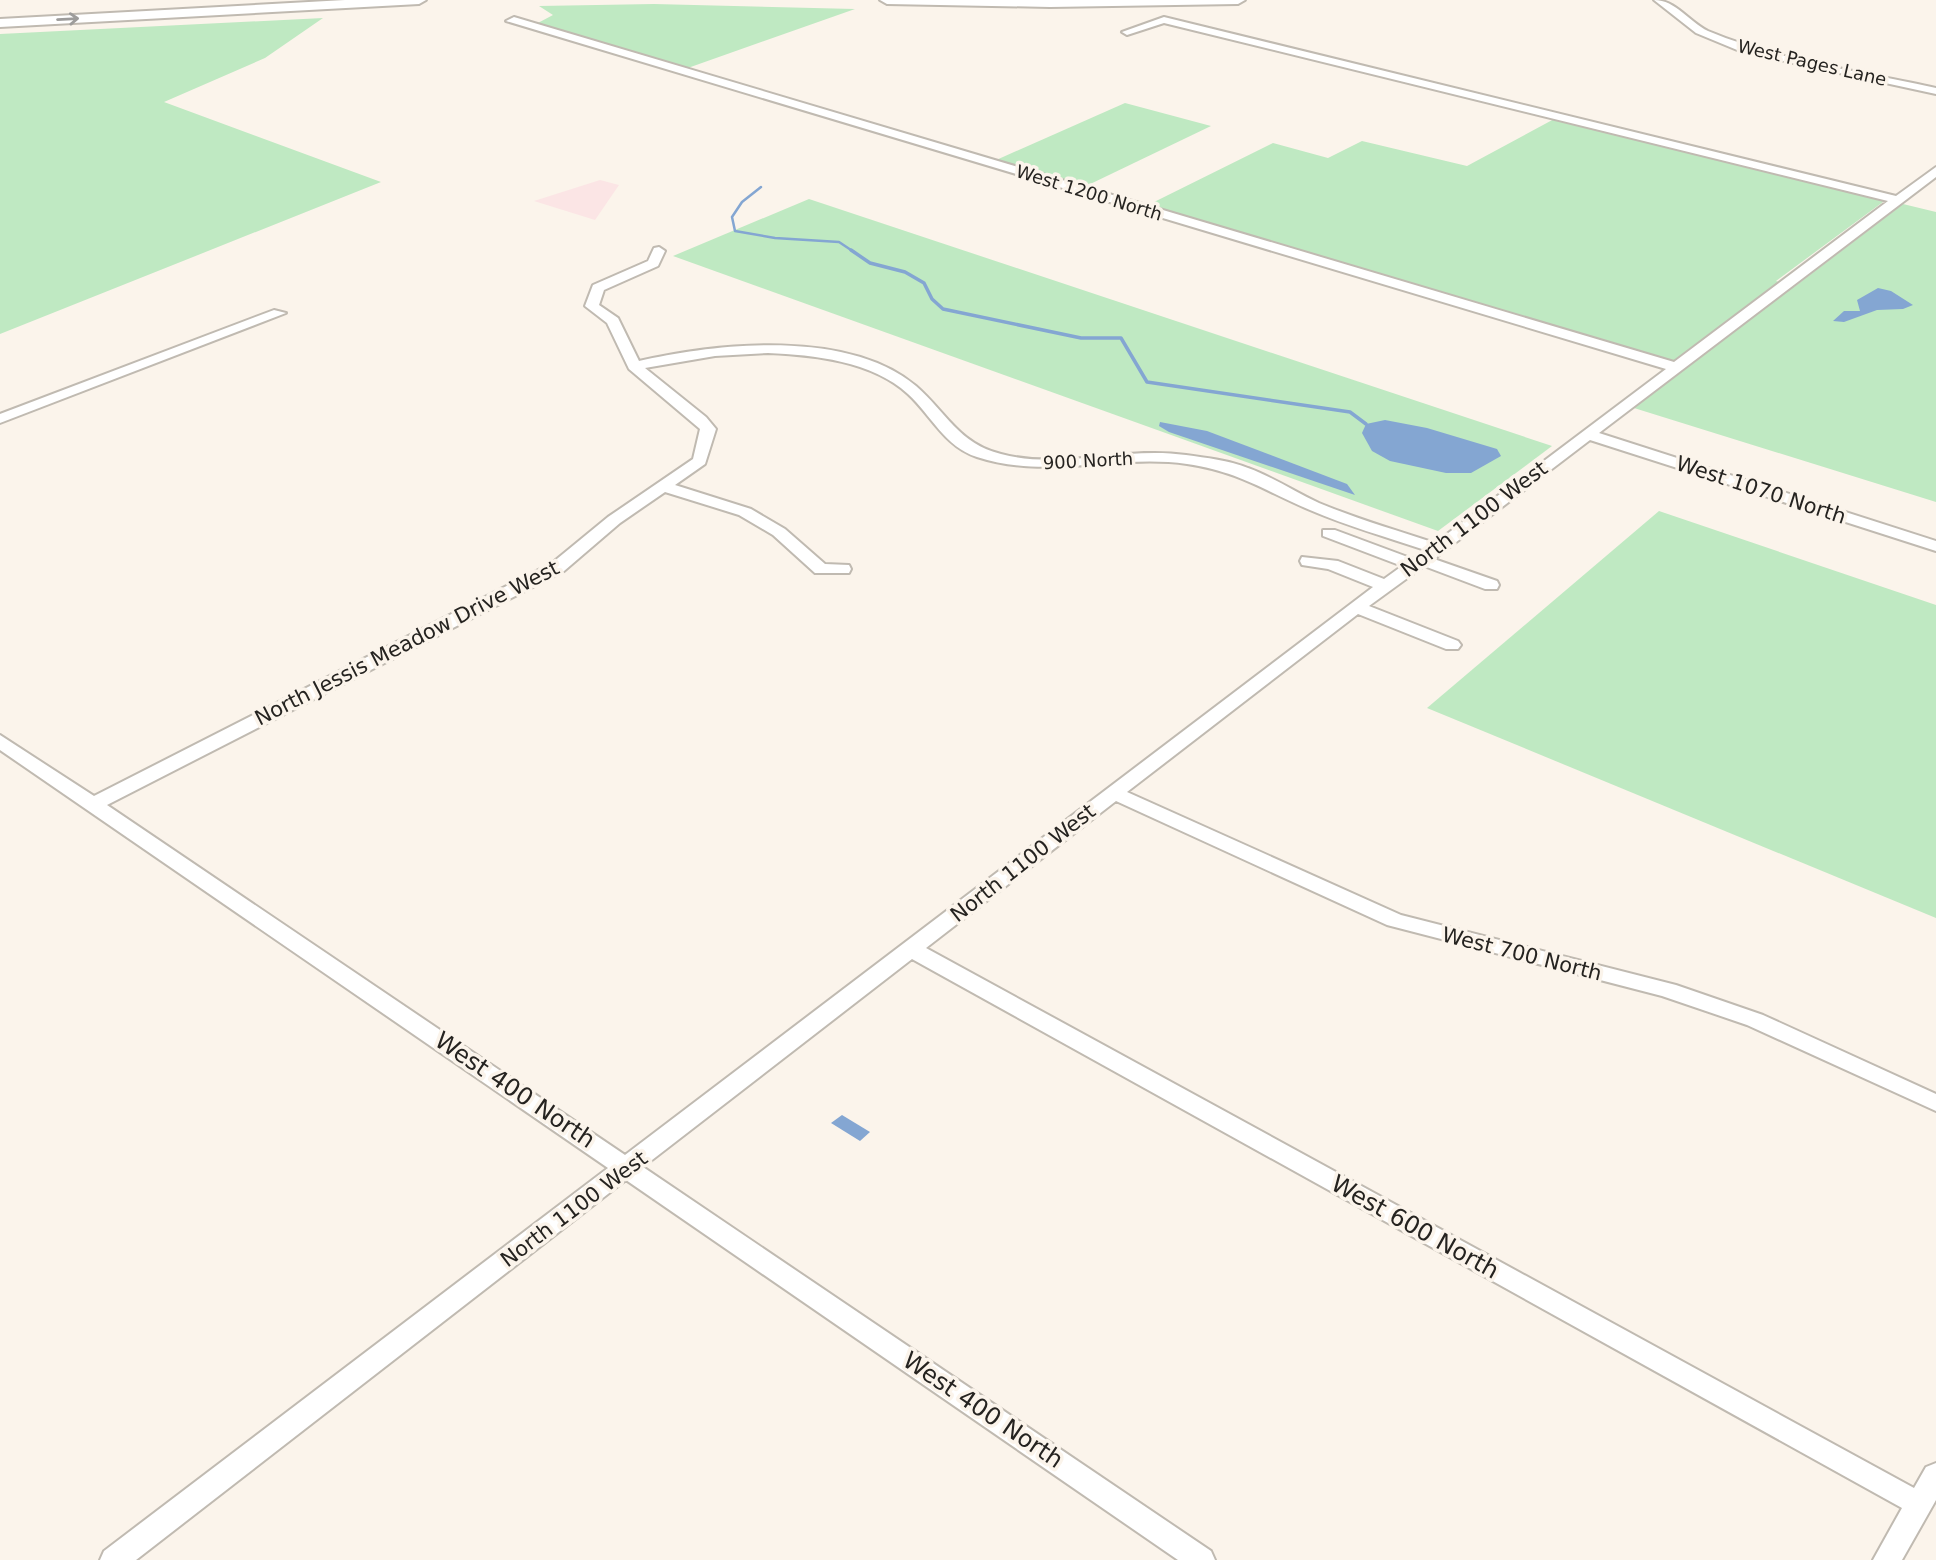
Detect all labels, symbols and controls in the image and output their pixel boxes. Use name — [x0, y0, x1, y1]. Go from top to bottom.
one-way arrow — [56, 13, 79, 26]
street label: West Pages Lane — [1736, 35, 1889, 90]
street label: West 1200 North — [1013, 160, 1165, 225]
street label: 900 North — [1042, 448, 1134, 473]
street label: West 1070 North — [1673, 451, 1849, 529]
street label: North 1100 West — [1396, 456, 1552, 582]
street label: North Jessis Meadow Drive West — [251, 556, 563, 730]
street label: North 1100 West — [946, 799, 1100, 927]
street label: West 700 North — [1440, 923, 1604, 985]
street label: West 400 North — [430, 1026, 600, 1154]
street label: North 1100 West — [496, 1146, 652, 1272]
street label: West 600 North — [1326, 1169, 1504, 1285]
street label: West 400 North — [898, 1346, 1068, 1474]

